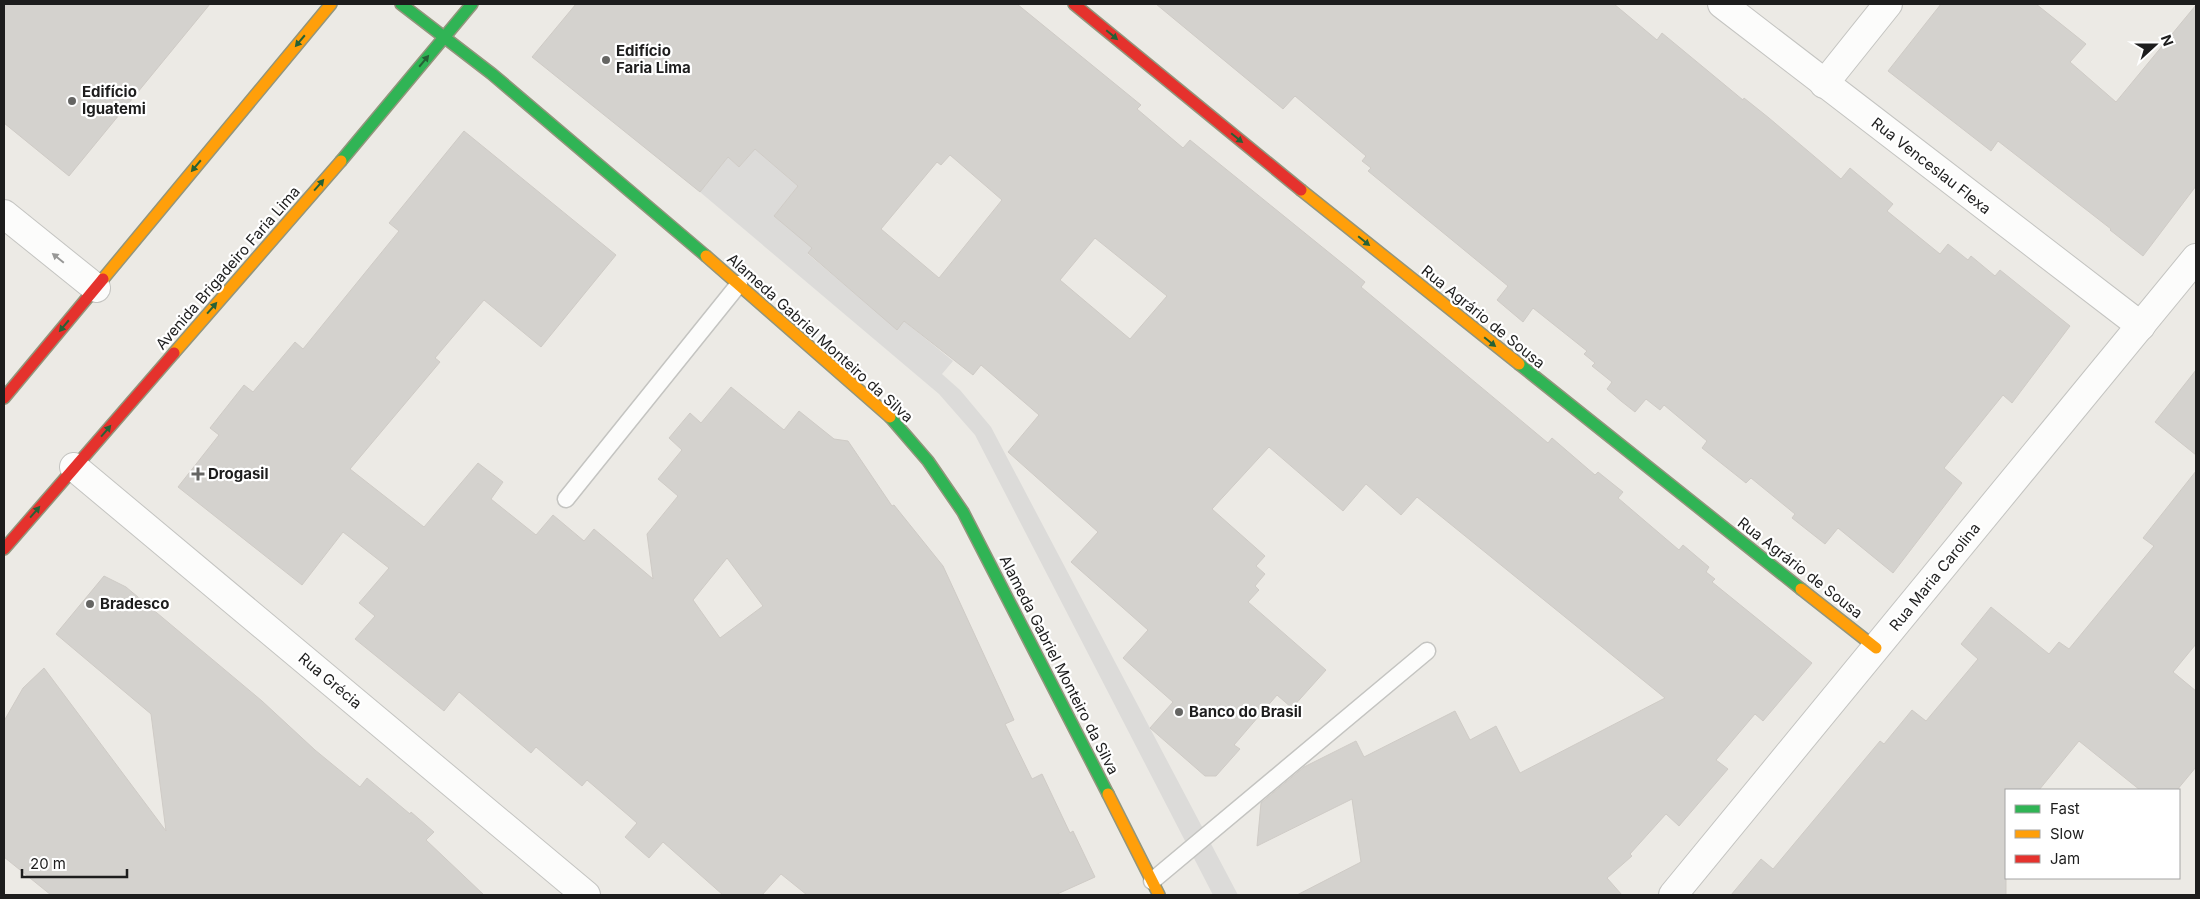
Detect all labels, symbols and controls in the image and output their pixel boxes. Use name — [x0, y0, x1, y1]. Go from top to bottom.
north arrow — [2130, 20, 2180, 70]
one-way arrow — [1105, 29, 1117, 41]
text: N — [2158, 32, 2177, 48]
one-way arrow — [294, 35, 305, 48]
place label: Edifício Faria Lima — [616, 41, 691, 77]
marker: Edifício Faria Lima — [600, 54, 612, 66]
one-way arrow — [418, 55, 429, 68]
place label: Edifício Iguatemi — [82, 82, 146, 118]
marker: Edifício Iguatemi — [66, 95, 78, 107]
street label: Rua Venceslau Flexa — [1868, 113, 1995, 218]
one-way arrow — [1231, 132, 1243, 144]
one-way arrow — [191, 160, 202, 173]
one-way arrow — [313, 180, 325, 192]
street label: Avenida Brigadeiro Faria Lima — [151, 182, 304, 353]
one-way arrow — [1357, 235, 1370, 246]
street label: Alameda Gabriel Monteiro da Silva — [723, 249, 917, 426]
one-way arrow — [52, 252, 65, 263]
street label: Rua Agrário de Sousa — [1418, 261, 1549, 372]
one-way arrow — [207, 302, 218, 315]
one-way arrow — [59, 319, 70, 332]
one-way arrow — [1484, 337, 1497, 348]
one-way arrow — [100, 424, 111, 437]
place label: Drogasil — [208, 464, 269, 483]
marker: Drogasil — [192, 468, 204, 480]
one-way arrow — [30, 506, 41, 519]
street label: Rua Agrário de Sousa — [1734, 513, 1867, 622]
street label: Rua Maria Carolina — [1885, 519, 1984, 635]
street label: Alameda Gabriel Monteiro da Silva — [996, 552, 1123, 778]
place label: Bradesco — [100, 594, 169, 613]
marker: Bradesco — [84, 598, 96, 610]
street label: Rua Grécia — [295, 649, 366, 713]
place label: Banco do Brasil — [1189, 702, 1302, 721]
marker: Banco do Brasil — [1173, 706, 1185, 718]
legend — [2005, 789, 2180, 879]
text: Fast — [2050, 799, 2080, 818]
text: Slow — [2050, 824, 2084, 843]
scale bar — [22, 846, 128, 878]
text: Jam — [2050, 849, 2080, 868]
text: 20 m — [30, 854, 66, 873]

